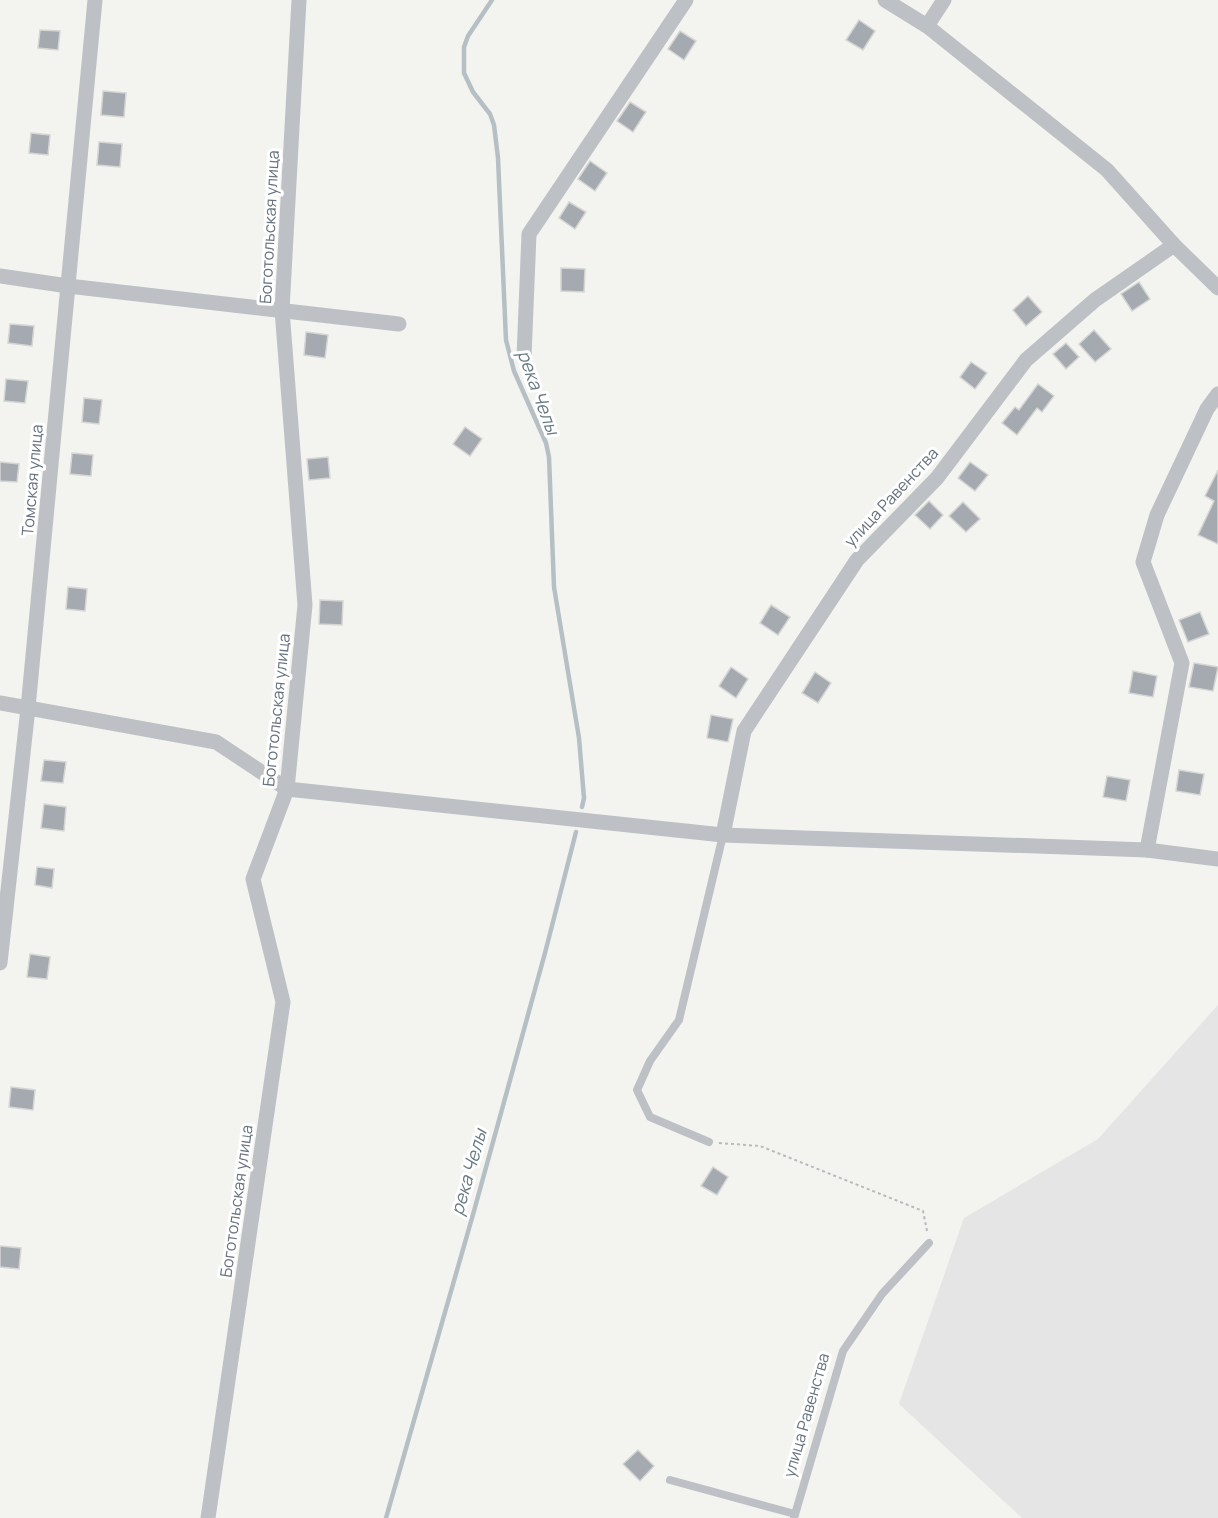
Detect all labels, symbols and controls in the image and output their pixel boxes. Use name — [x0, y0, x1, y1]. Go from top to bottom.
street label: Боготольская улица — [254, 150, 284, 304]
water label: река Челы — [513, 346, 566, 439]
street label: Томская улица — [16, 423, 48, 537]
street label: улица Равенства — [839, 442, 943, 552]
street label: Боготольская улица — [257, 632, 295, 788]
street label: Боготольская улица — [214, 1123, 258, 1279]
water label: река Челы — [444, 1124, 492, 1218]
street label: улица Равенства — [778, 1350, 834, 1480]

